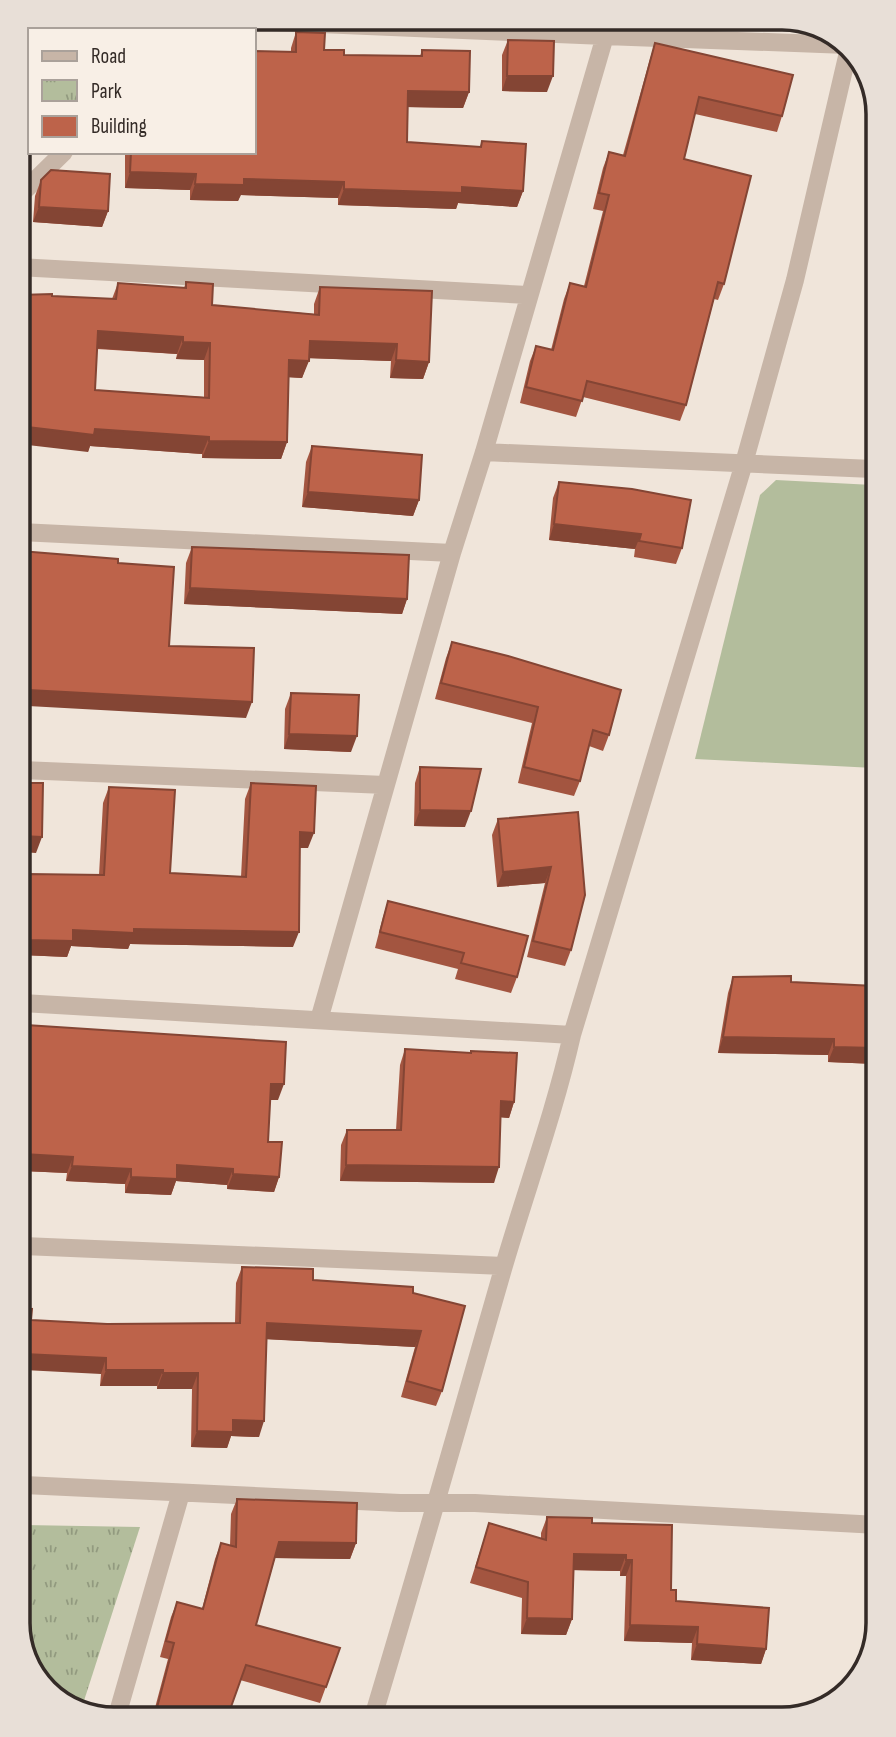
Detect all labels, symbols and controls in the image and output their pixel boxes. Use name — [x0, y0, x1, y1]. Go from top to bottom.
legend — [28, 28, 256, 154]
text: Road — [91, 44, 126, 69]
text: Park — [91, 79, 122, 104]
text: Building — [91, 114, 147, 139]

